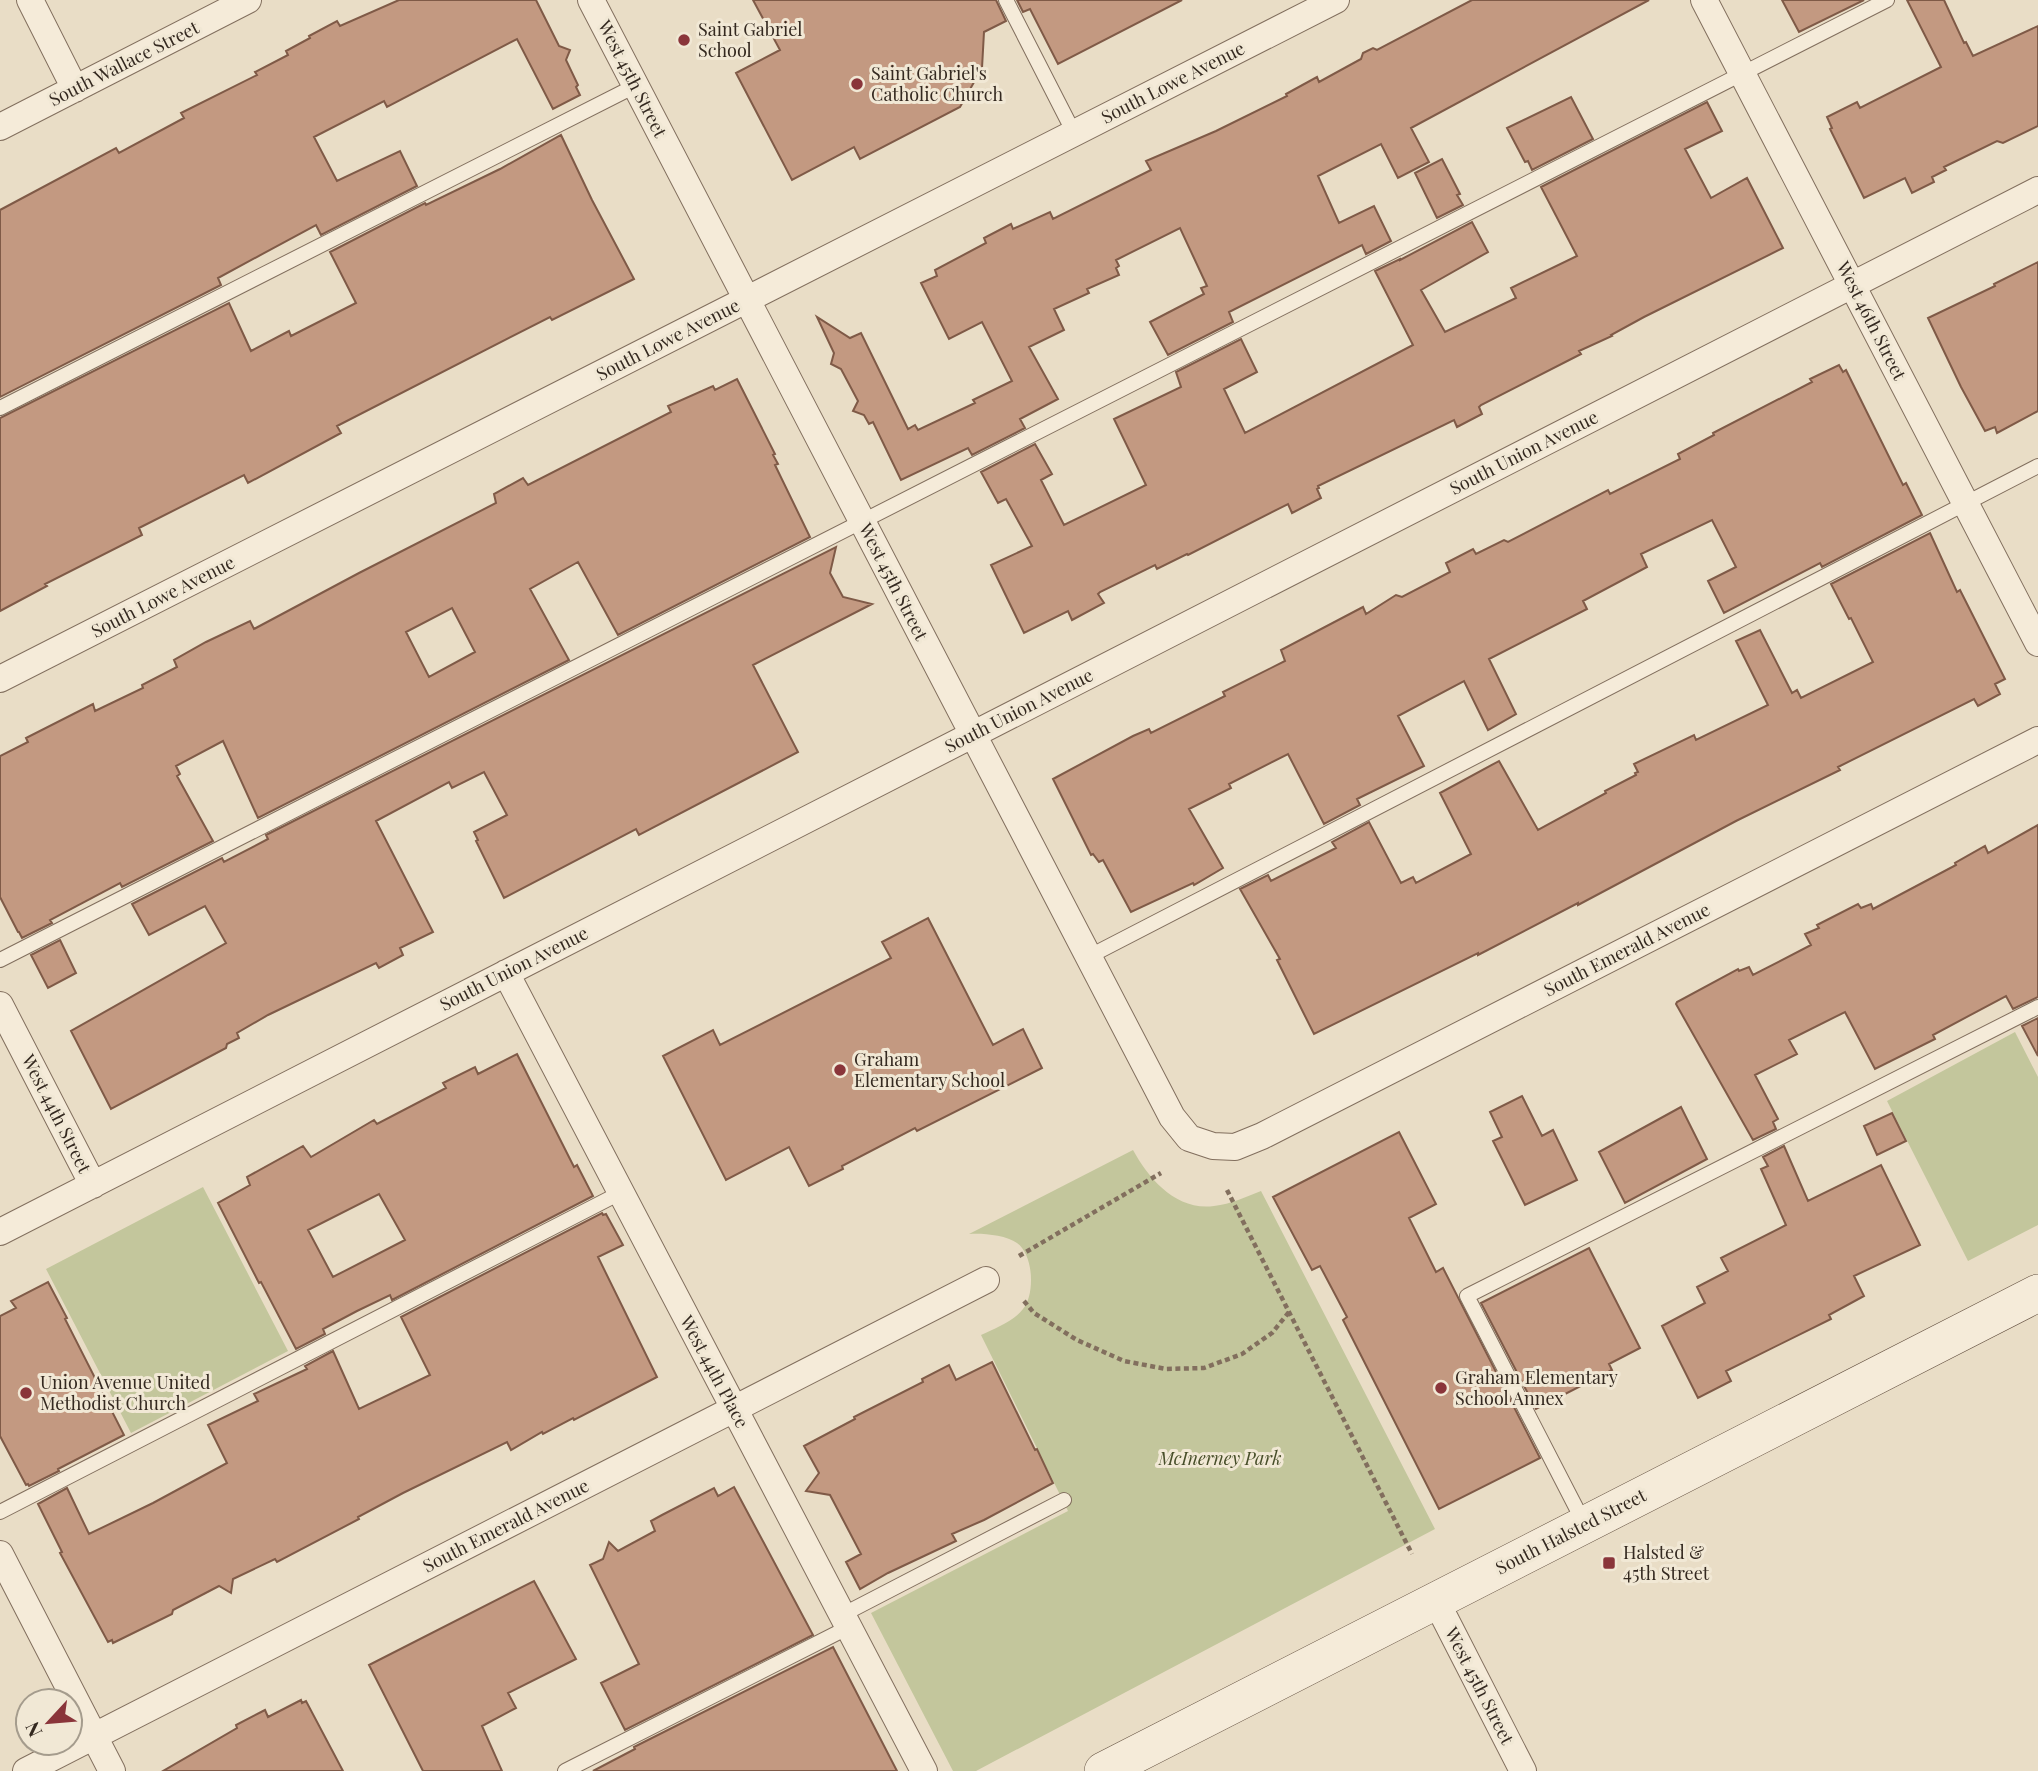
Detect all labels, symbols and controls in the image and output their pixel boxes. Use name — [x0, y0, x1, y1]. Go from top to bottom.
street label: South Wallace Street — [45, 15, 203, 111]
street label: West 45th Street — [593, 15, 673, 142]
place label: Saint Gabriel School — [698, 17, 802, 62]
marker: Saint Gabriel School — [676, 32, 692, 48]
street label: South Lowe Avenue — [1097, 36, 1248, 129]
place label: Saint Gabriel's Catholic Church — [871, 61, 1003, 106]
marker: Saint Gabriel's Catholic Church — [849, 76, 865, 92]
street label: West 46th Street — [1831, 256, 1912, 385]
street label: South Lowe Avenue — [592, 293, 743, 386]
street label: South Union Avenue — [1445, 404, 1602, 500]
street label: West 45th Street — [854, 518, 934, 645]
street label: South Lowe Avenue — [87, 550, 238, 643]
street label: South Union Avenue — [940, 662, 1097, 758]
street label: South Emerald Avenue — [1539, 897, 1714, 1001]
street label: South Union Avenue — [435, 920, 592, 1016]
place label: Graham Elementary School — [854, 1047, 1005, 1092]
street label: West 44th Street — [16, 1049, 97, 1177]
marker: Graham Elementary School — [832, 1062, 848, 1078]
street label: West 44th Place — [675, 1310, 755, 1432]
place label: Graham Elementary School Annex — [1455, 1365, 1618, 1410]
place label: Union Avenue United Methodist Church — [40, 1370, 211, 1415]
marker: Graham Elementary School Annex — [1433, 1380, 1449, 1396]
marker: Union Avenue United Methodist Church — [18, 1385, 34, 1401]
park label: McInerney Park — [1158, 1446, 1281, 1470]
street label: South Emerald Avenue — [418, 1473, 593, 1577]
street label: South Halsted Street — [1491, 1482, 1650, 1579]
place label: Halsted & 45th Street — [1623, 1540, 1710, 1585]
marker: Halsted & 45th Street — [1601, 1555, 1617, 1571]
street label: West 45th Street — [1440, 1622, 1520, 1749]
north arrow — [14, 1687, 84, 1757]
text: N — [18, 1718, 48, 1742]

